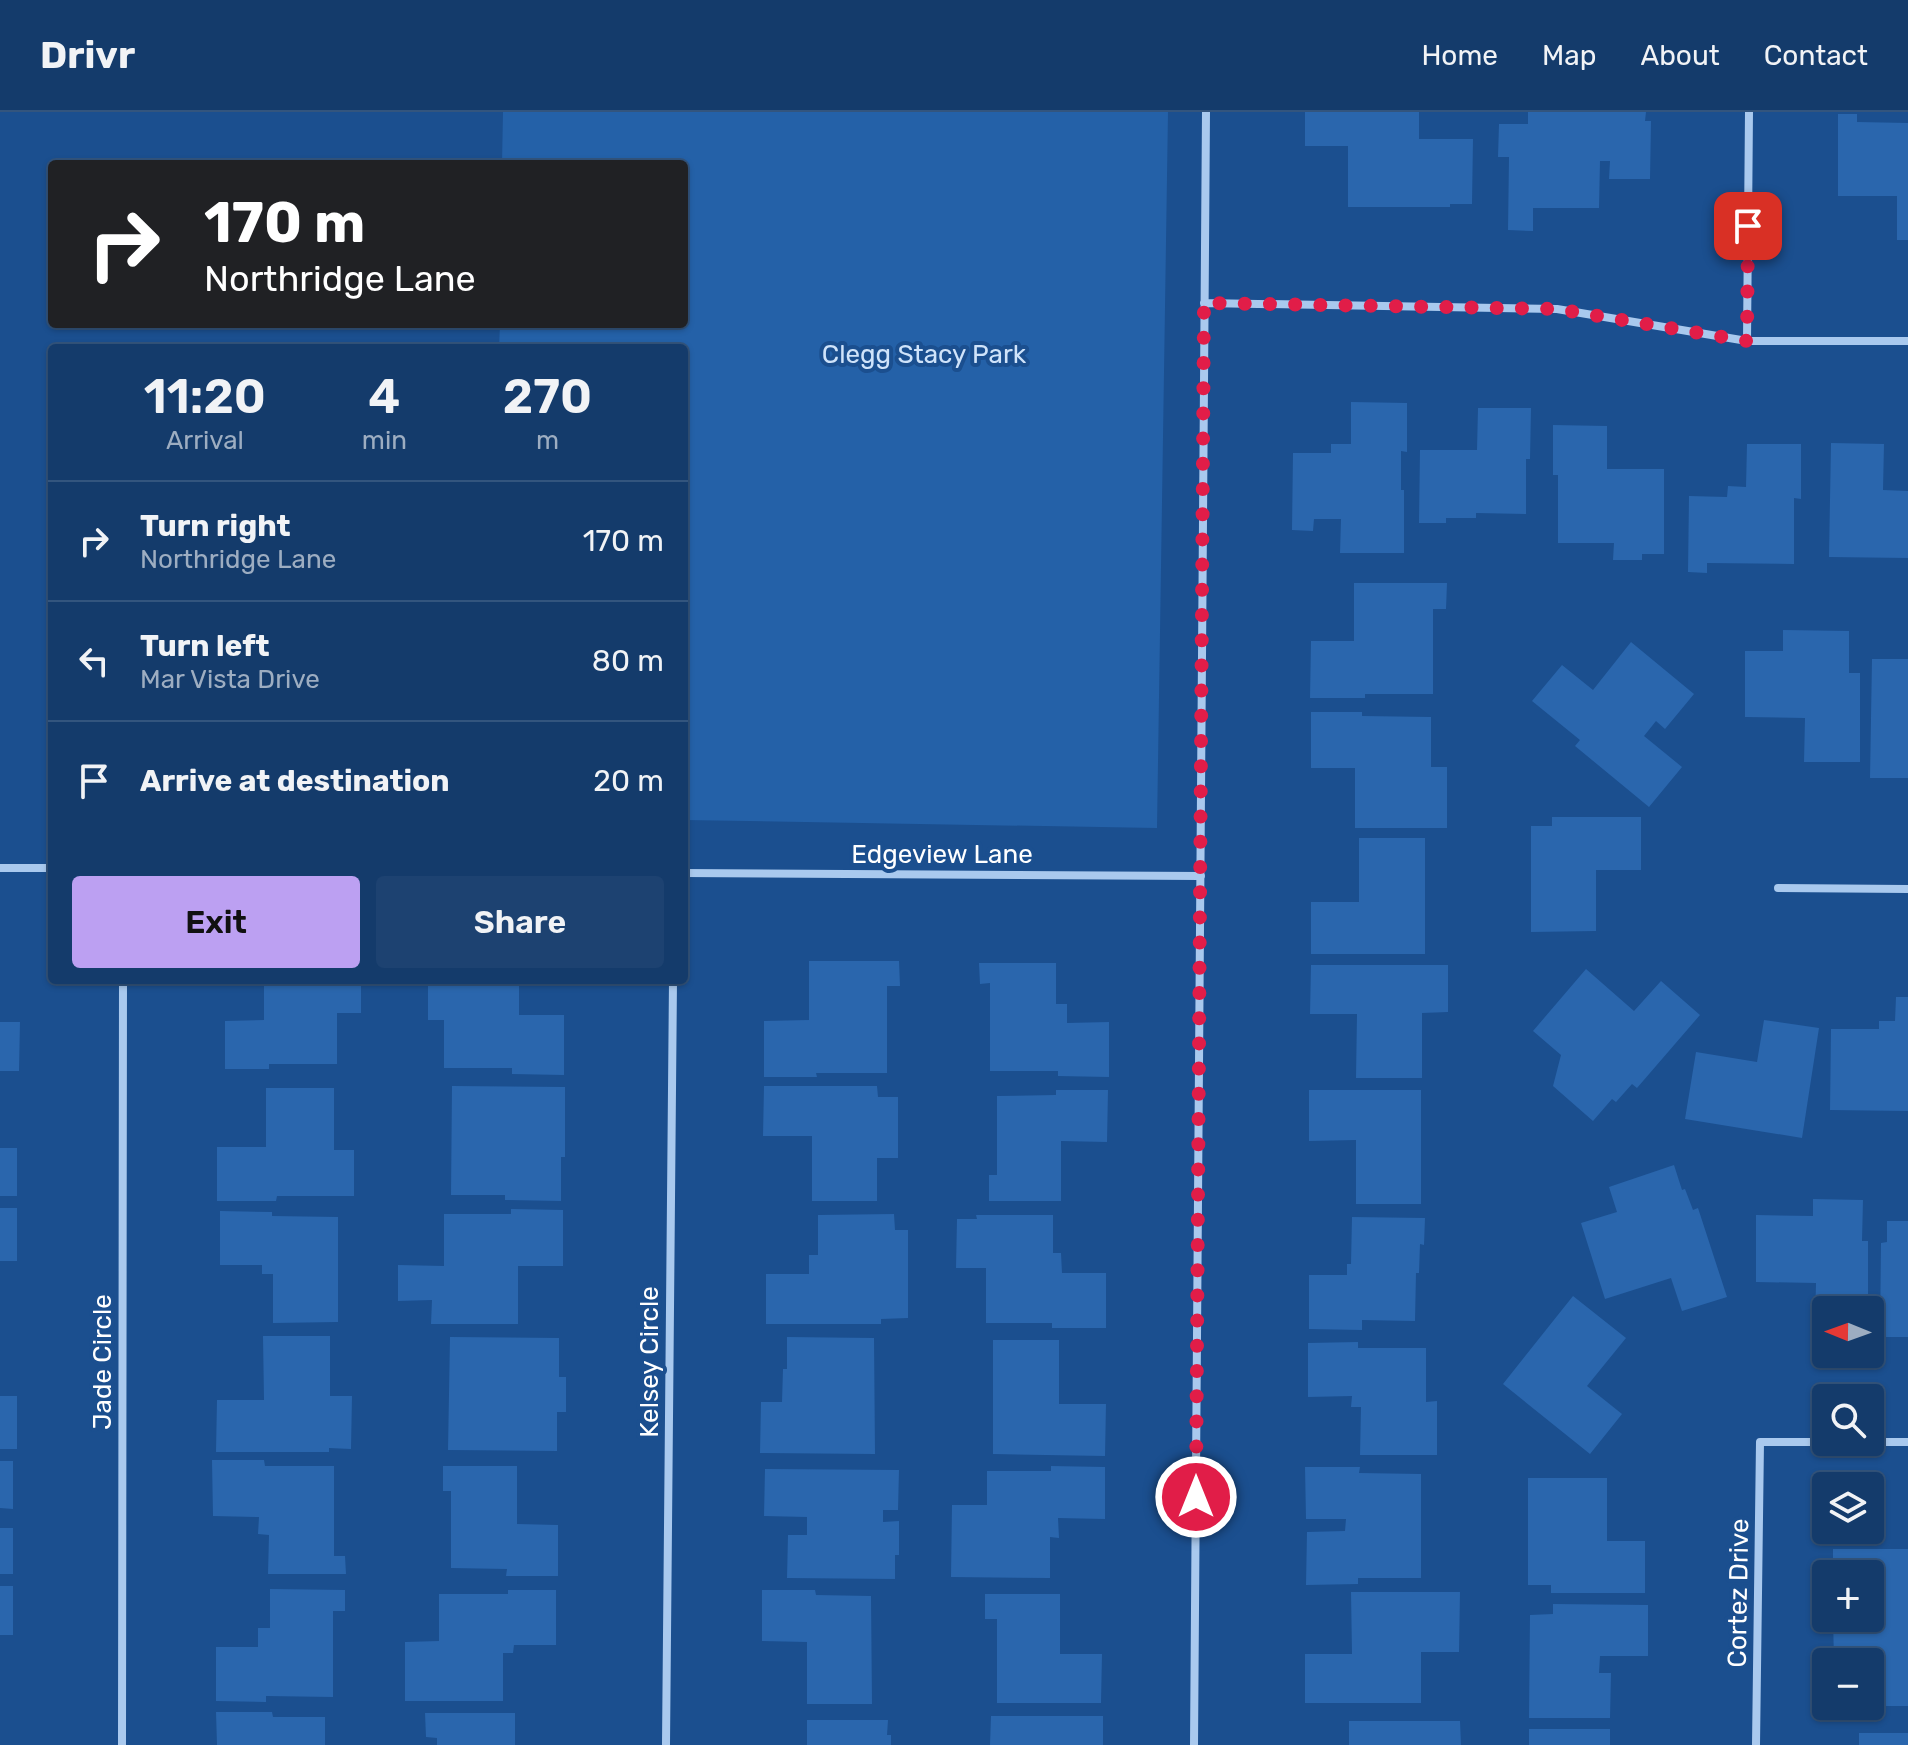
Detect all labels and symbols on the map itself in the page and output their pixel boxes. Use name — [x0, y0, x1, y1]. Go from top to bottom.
pin — [1714, 192, 1782, 260]
park label: Clegg Stacy Park — [822, 339, 1027, 370]
street label: Edgeview Lane — [851, 839, 1033, 870]
street label: Kelsey Circle — [634, 1286, 665, 1438]
street label: Jade Circle — [87, 1294, 118, 1430]
north arrow — [1812, 1296, 1884, 1368]
position arrow — [1154, 1455, 1238, 1539]
street label: Cortez Drive — [1722, 1518, 1755, 1668]

